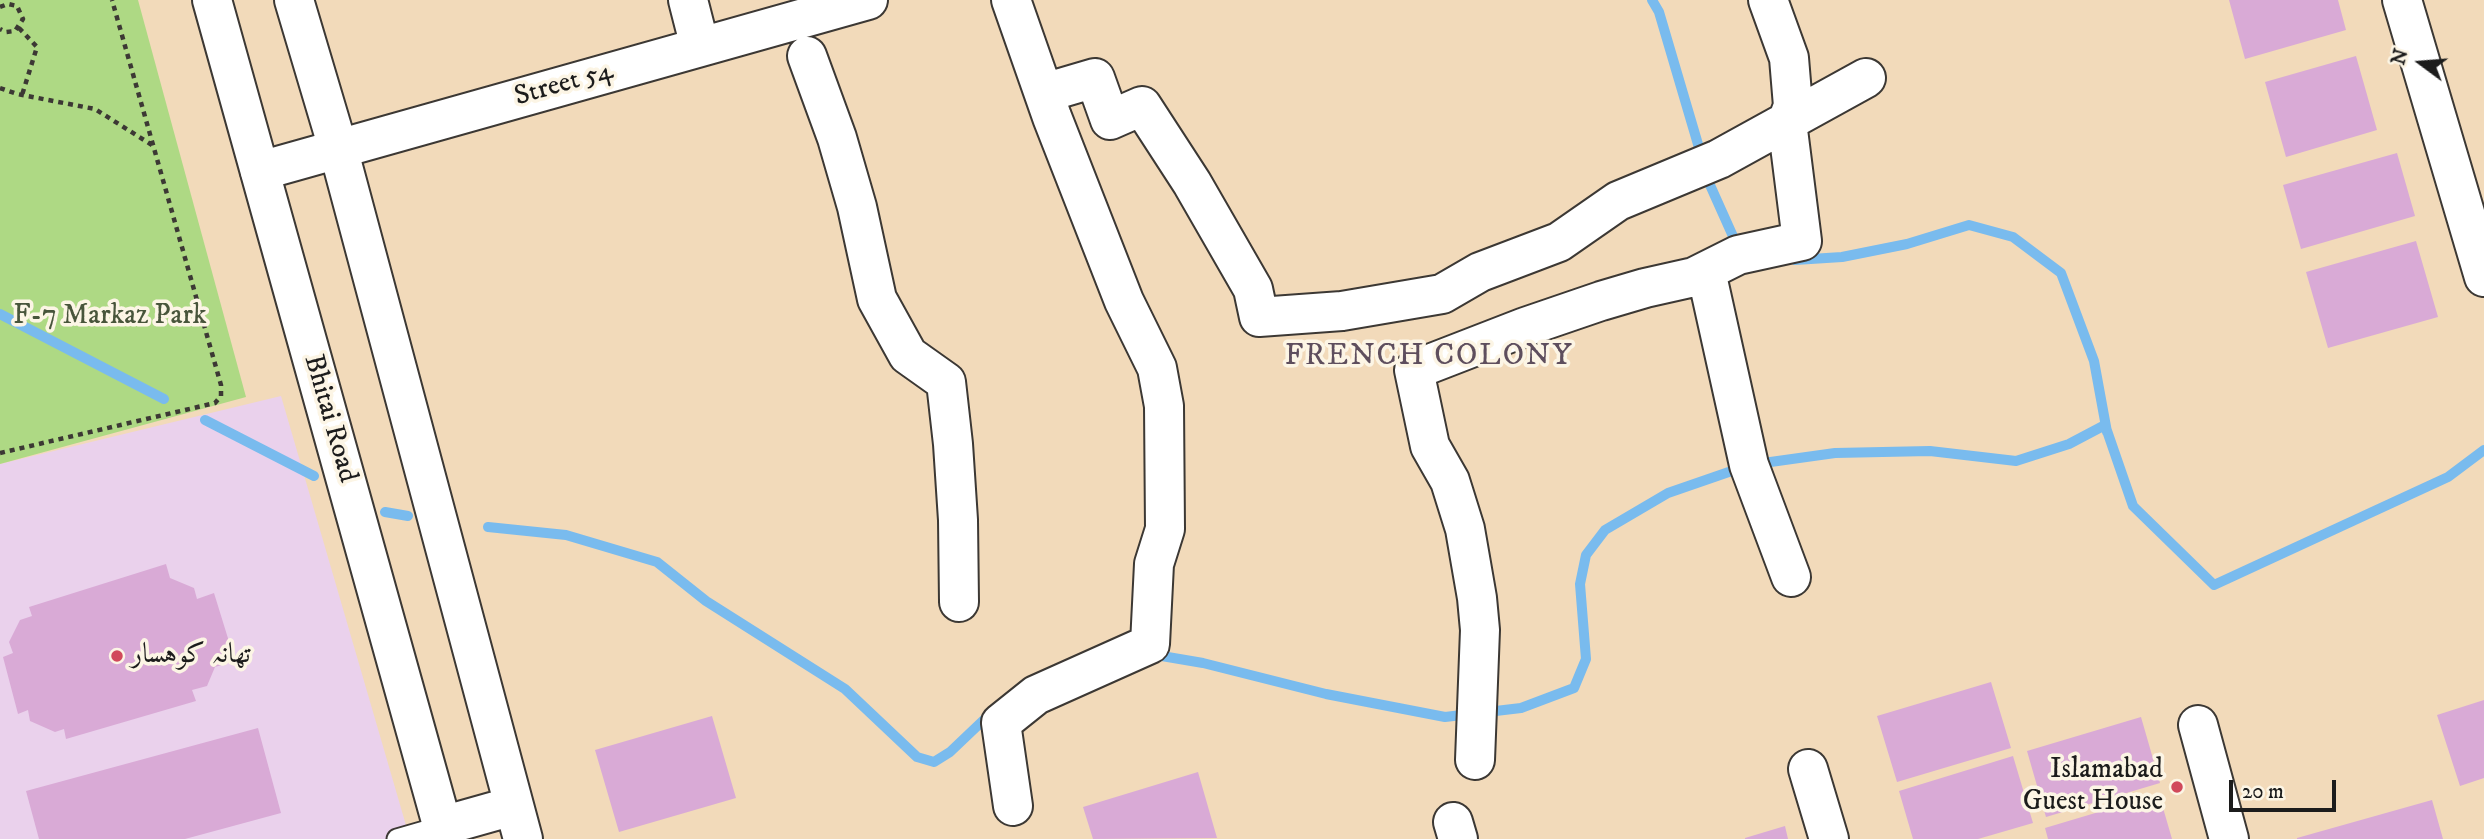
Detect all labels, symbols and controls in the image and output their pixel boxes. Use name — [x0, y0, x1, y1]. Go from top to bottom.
north arrow — [2386, 28, 2456, 98]
text: N — [2387, 46, 2414, 68]
street label: Street 54 — [511, 55, 617, 115]
park label: F-7 Markaz Park — [13, 300, 207, 334]
district label: FRENCH COLONY — [1286, 340, 1572, 376]
street label: Bhitai Road — [295, 351, 363, 487]
place label: تھانہ کوہسار — [131, 639, 251, 673]
marker: تھانہ کوہسار — [109, 648, 125, 664]
place label: Islamabad Guest House — [2023, 754, 2163, 820]
scale bar — [2232, 766, 2339, 810]
marker: Islamabad Guest House — [2169, 779, 2185, 795]
text: 20 m — [2242, 779, 2284, 805]

